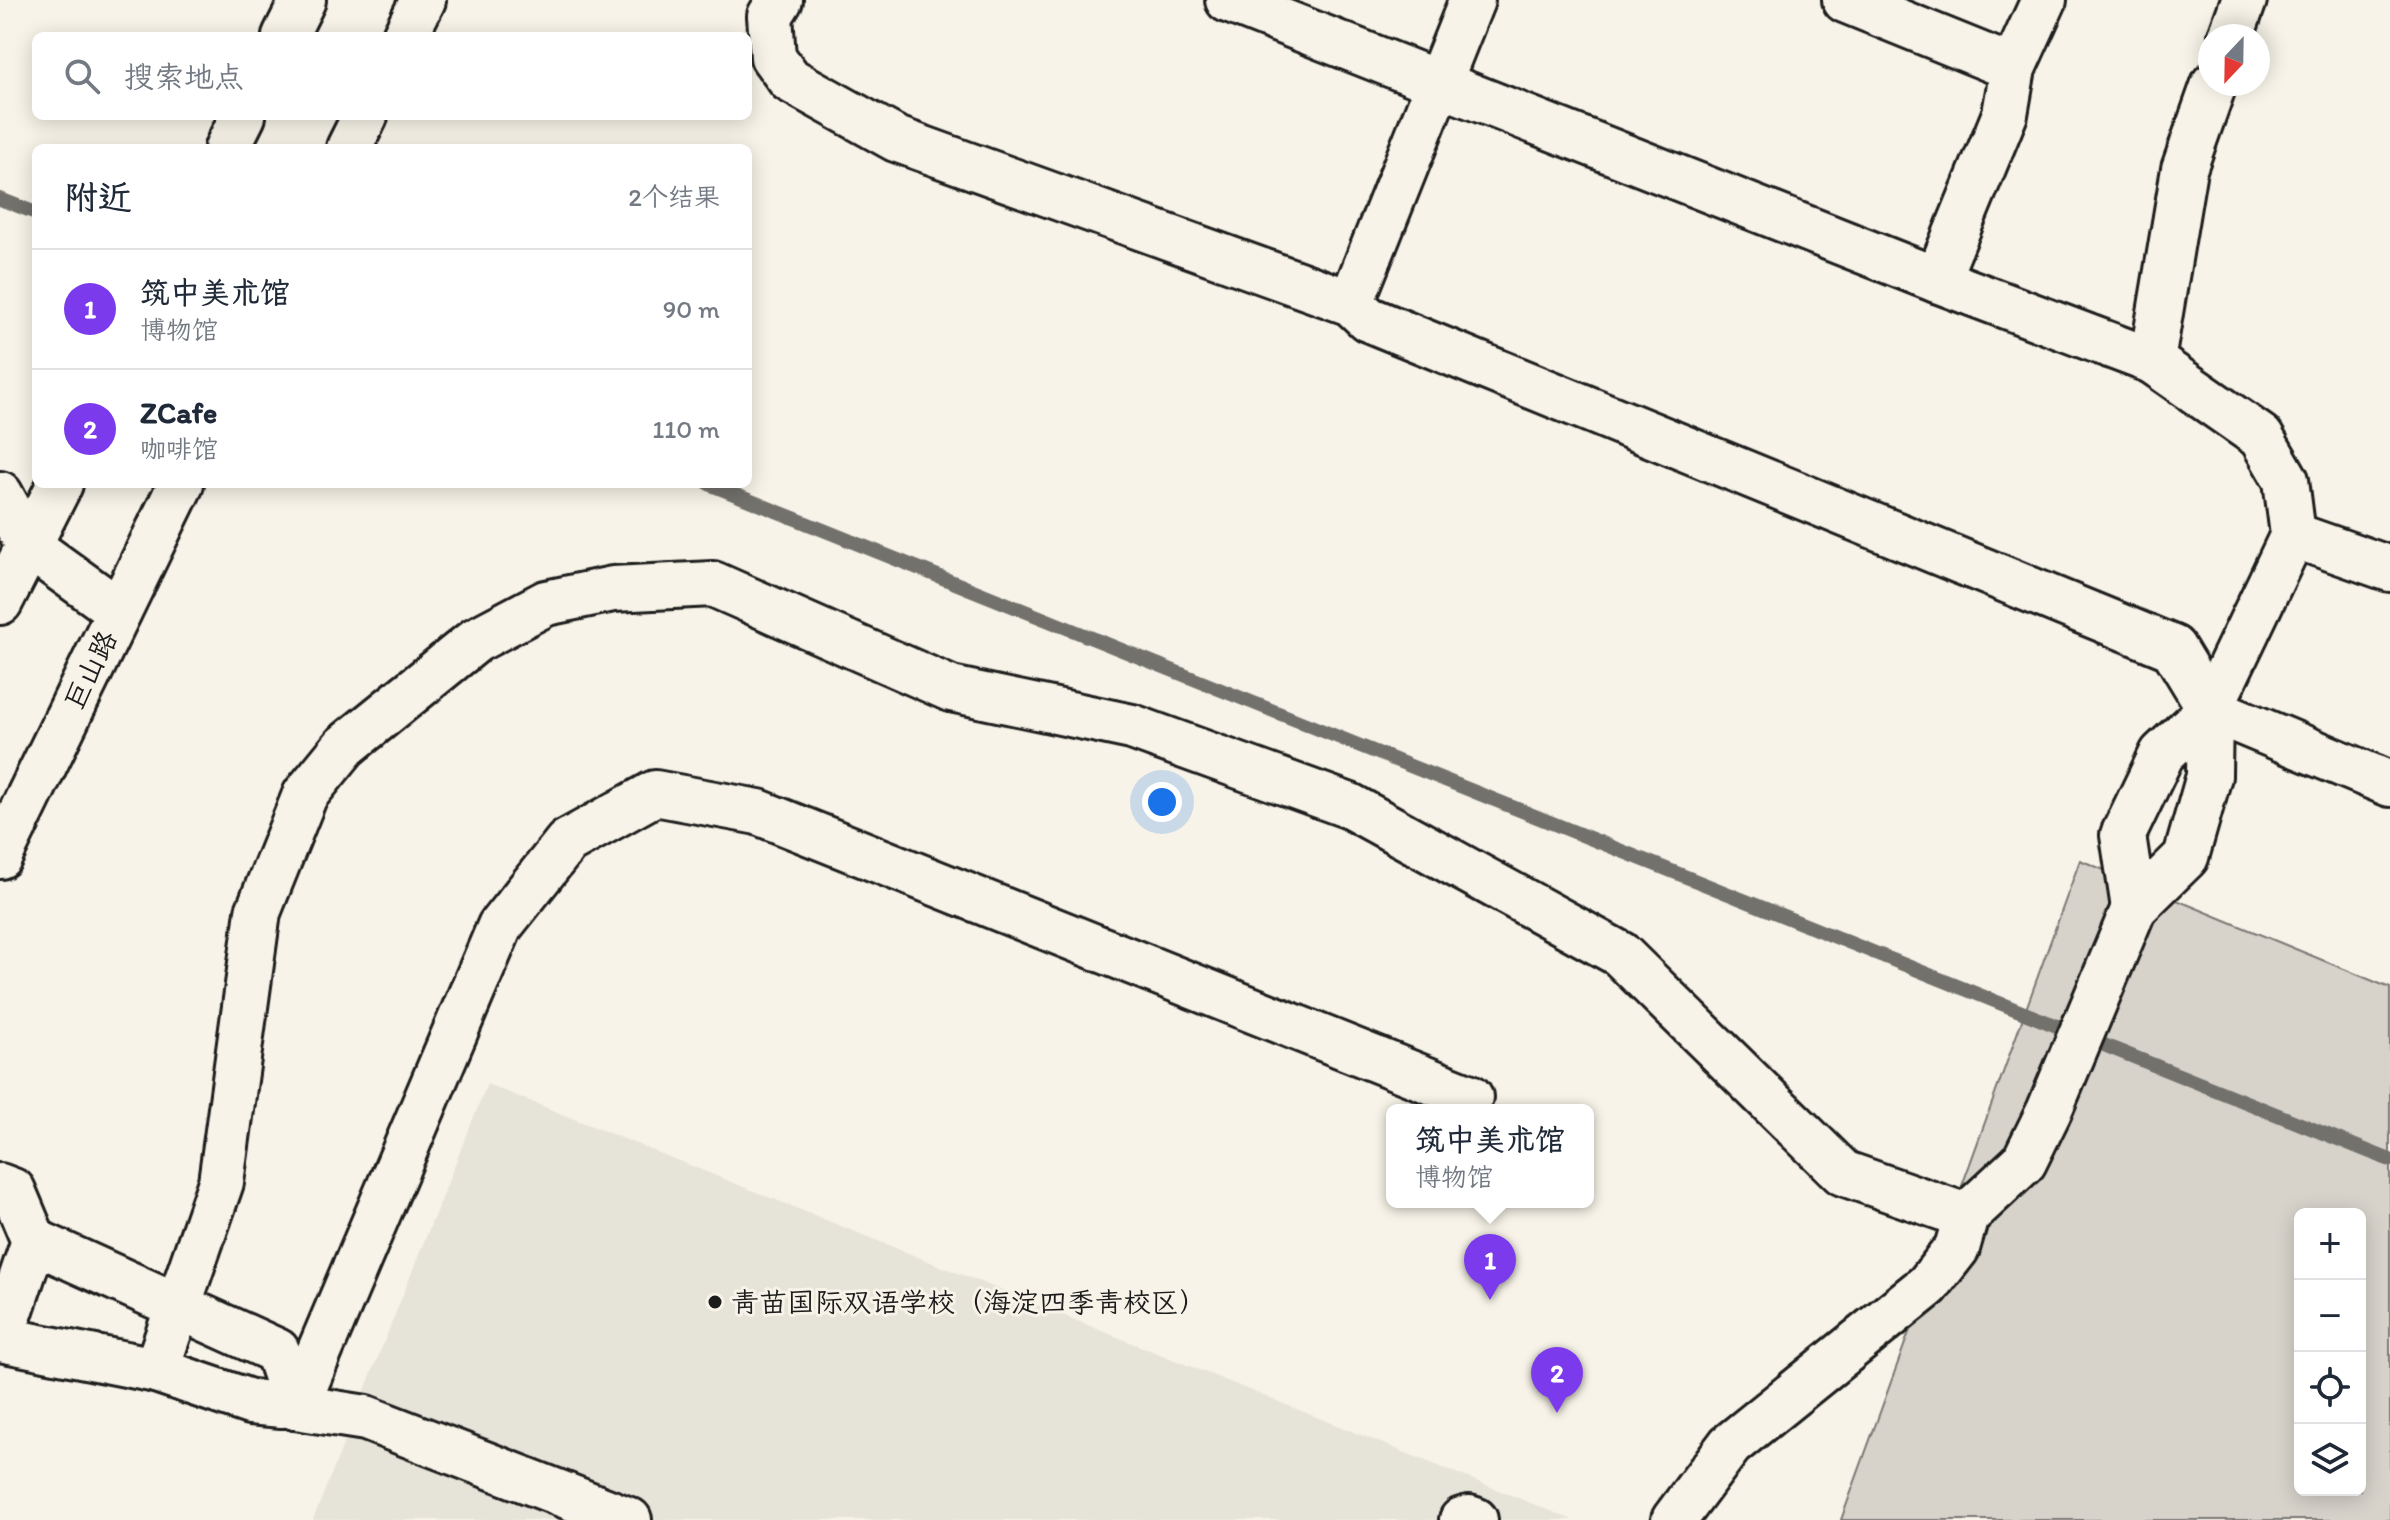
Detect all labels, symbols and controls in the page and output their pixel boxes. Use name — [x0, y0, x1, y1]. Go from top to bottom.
north arrow — [2198, 24, 2270, 96]
search box — [32, 32, 752, 120]
icon: search — [60, 54, 104, 98]
text: 搜索地点 — [124, 58, 244, 95]
text: 附近 — [64, 177, 132, 218]
text: 2个结果 — [628, 181, 720, 213]
text: 筑中美术馆 — [140, 274, 290, 311]
text: 1 — [84, 293, 96, 325]
text: 90 m — [663, 293, 720, 325]
text: 博物馆 — [140, 314, 218, 346]
text: ZCafe — [140, 394, 217, 431]
text: 2 — [83, 413, 97, 445]
text: 110 m — [652, 413, 720, 445]
text: 咖啡馆 — [140, 433, 218, 465]
street label: 巨山路 — [56, 625, 124, 715]
your location — [1142, 782, 1182, 822]
popup — [1386, 1104, 1594, 1208]
text: 筑中美术馆 — [1415, 1121, 1565, 1158]
text: 博物馆 — [1415, 1161, 1493, 1193]
map controls — [2294, 1208, 2366, 1496]
button: + — [2294, 1208, 2366, 1280]
pin: 1 — [1464, 1234, 1516, 1300]
button: − — [2294, 1280, 2366, 1352]
place label: 青苗国际双语学校（海淀四季青校区） — [731, 1285, 1207, 1319]
marker: 青苗国际双语学校（海淀四季青校区） — [706, 1293, 724, 1311]
pin: 2 — [1531, 1347, 1583, 1413]
button: locate — [2294, 1352, 2366, 1424]
button: layers — [2294, 1424, 2366, 1496]

